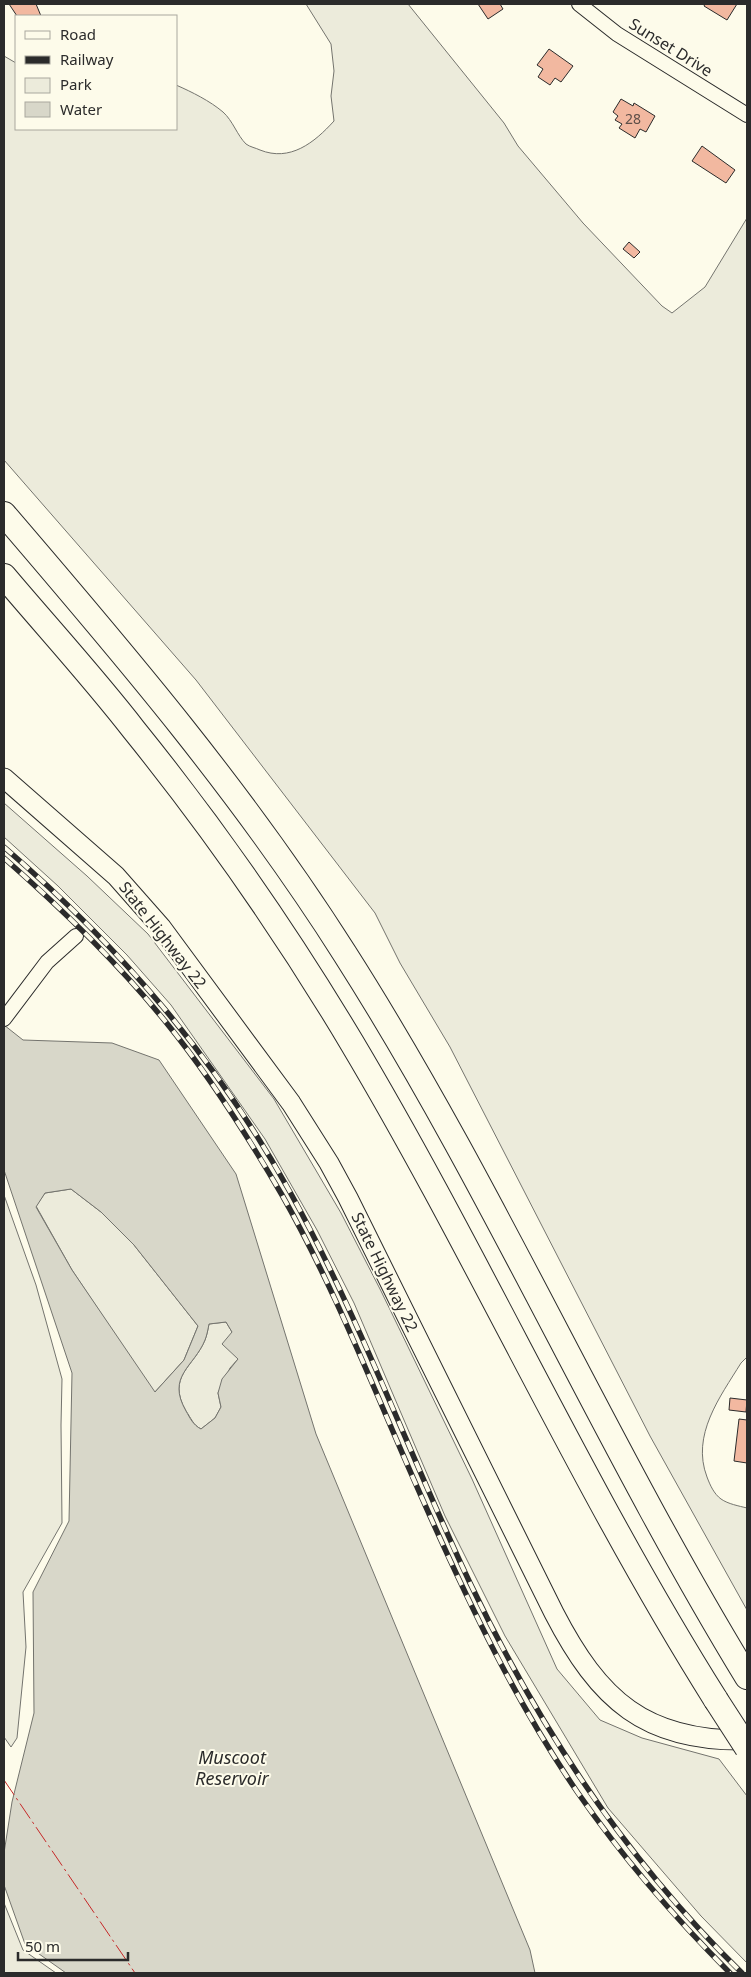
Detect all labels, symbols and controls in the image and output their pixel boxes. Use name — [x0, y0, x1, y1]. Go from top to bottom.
street label: Sunset Drive — [625, 13, 717, 81]
legend — [15, 15, 178, 130]
text: Road — [60, 24, 96, 44]
text: Railway — [60, 49, 114, 69]
text: Park — [60, 74, 92, 94]
text: Water — [60, 99, 102, 119]
house number: 28 — [625, 109, 641, 128]
street label: State Highway 22 — [114, 877, 212, 993]
street label: State Highway 22 — [347, 1209, 423, 1335]
water label: Muscoot Reservoir — [195, 1745, 270, 1790]
scale bar — [18, 1930, 128, 1962]
text: 50 m — [25, 1936, 60, 1956]

